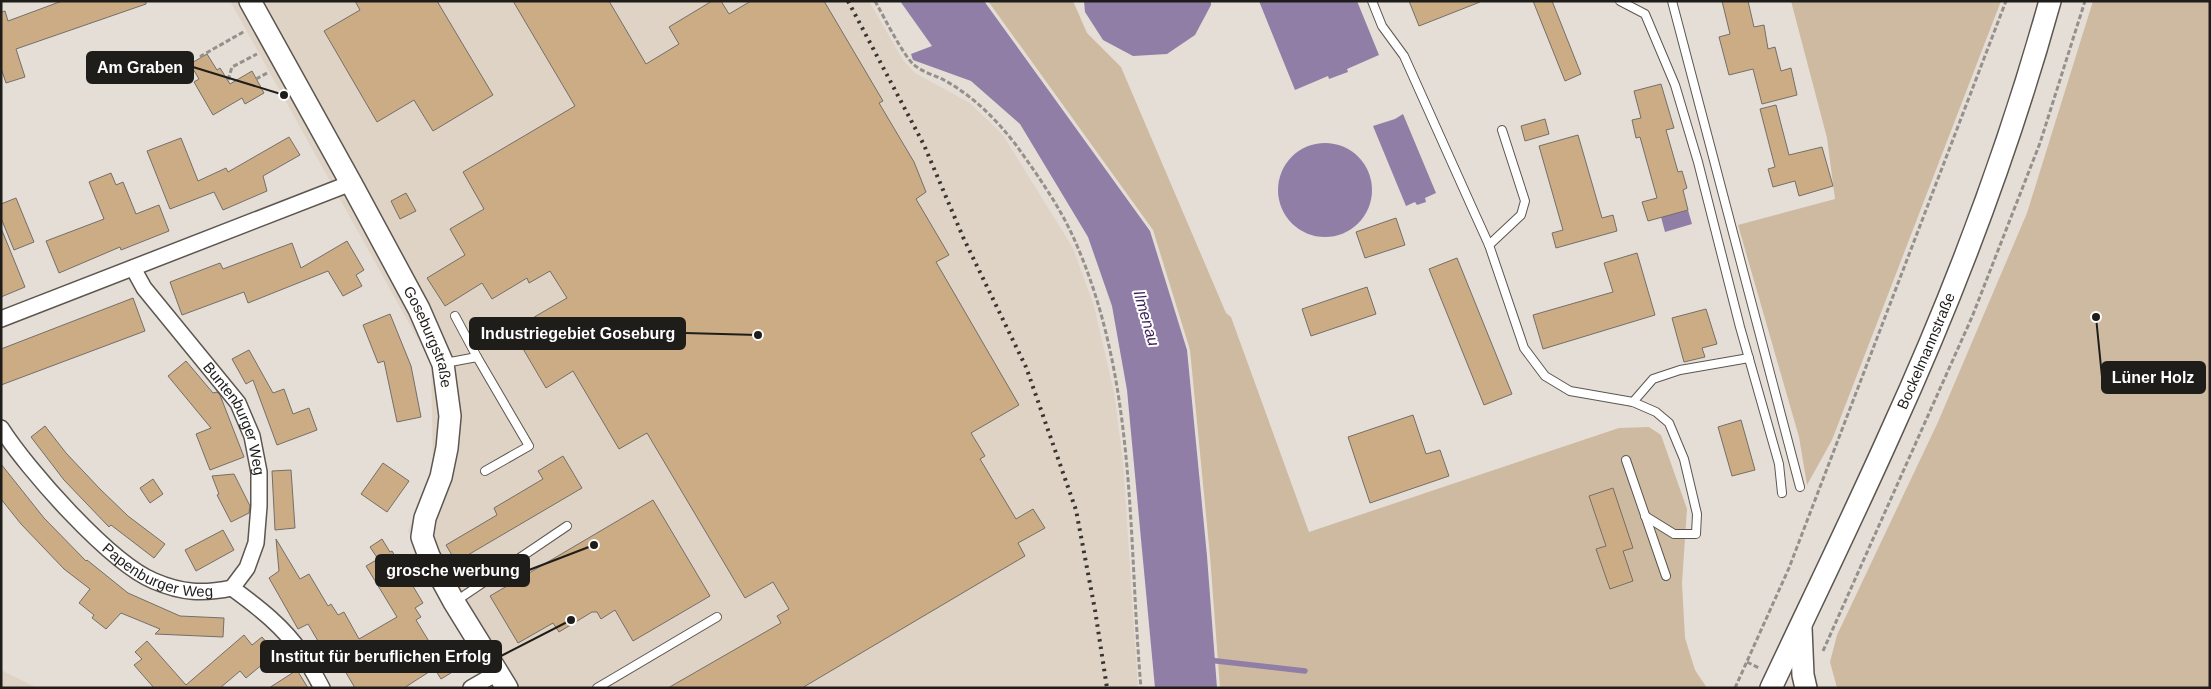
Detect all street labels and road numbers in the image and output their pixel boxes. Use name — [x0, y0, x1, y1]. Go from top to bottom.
street label: Goseburgstraße — [400, 283, 455, 389]
street label: Bockelmannstraße — [1893, 290, 1958, 412]
street label: Buntenburger Weg — [200, 358, 268, 476]
street label: Papenburger Weg — [99, 539, 214, 600]

